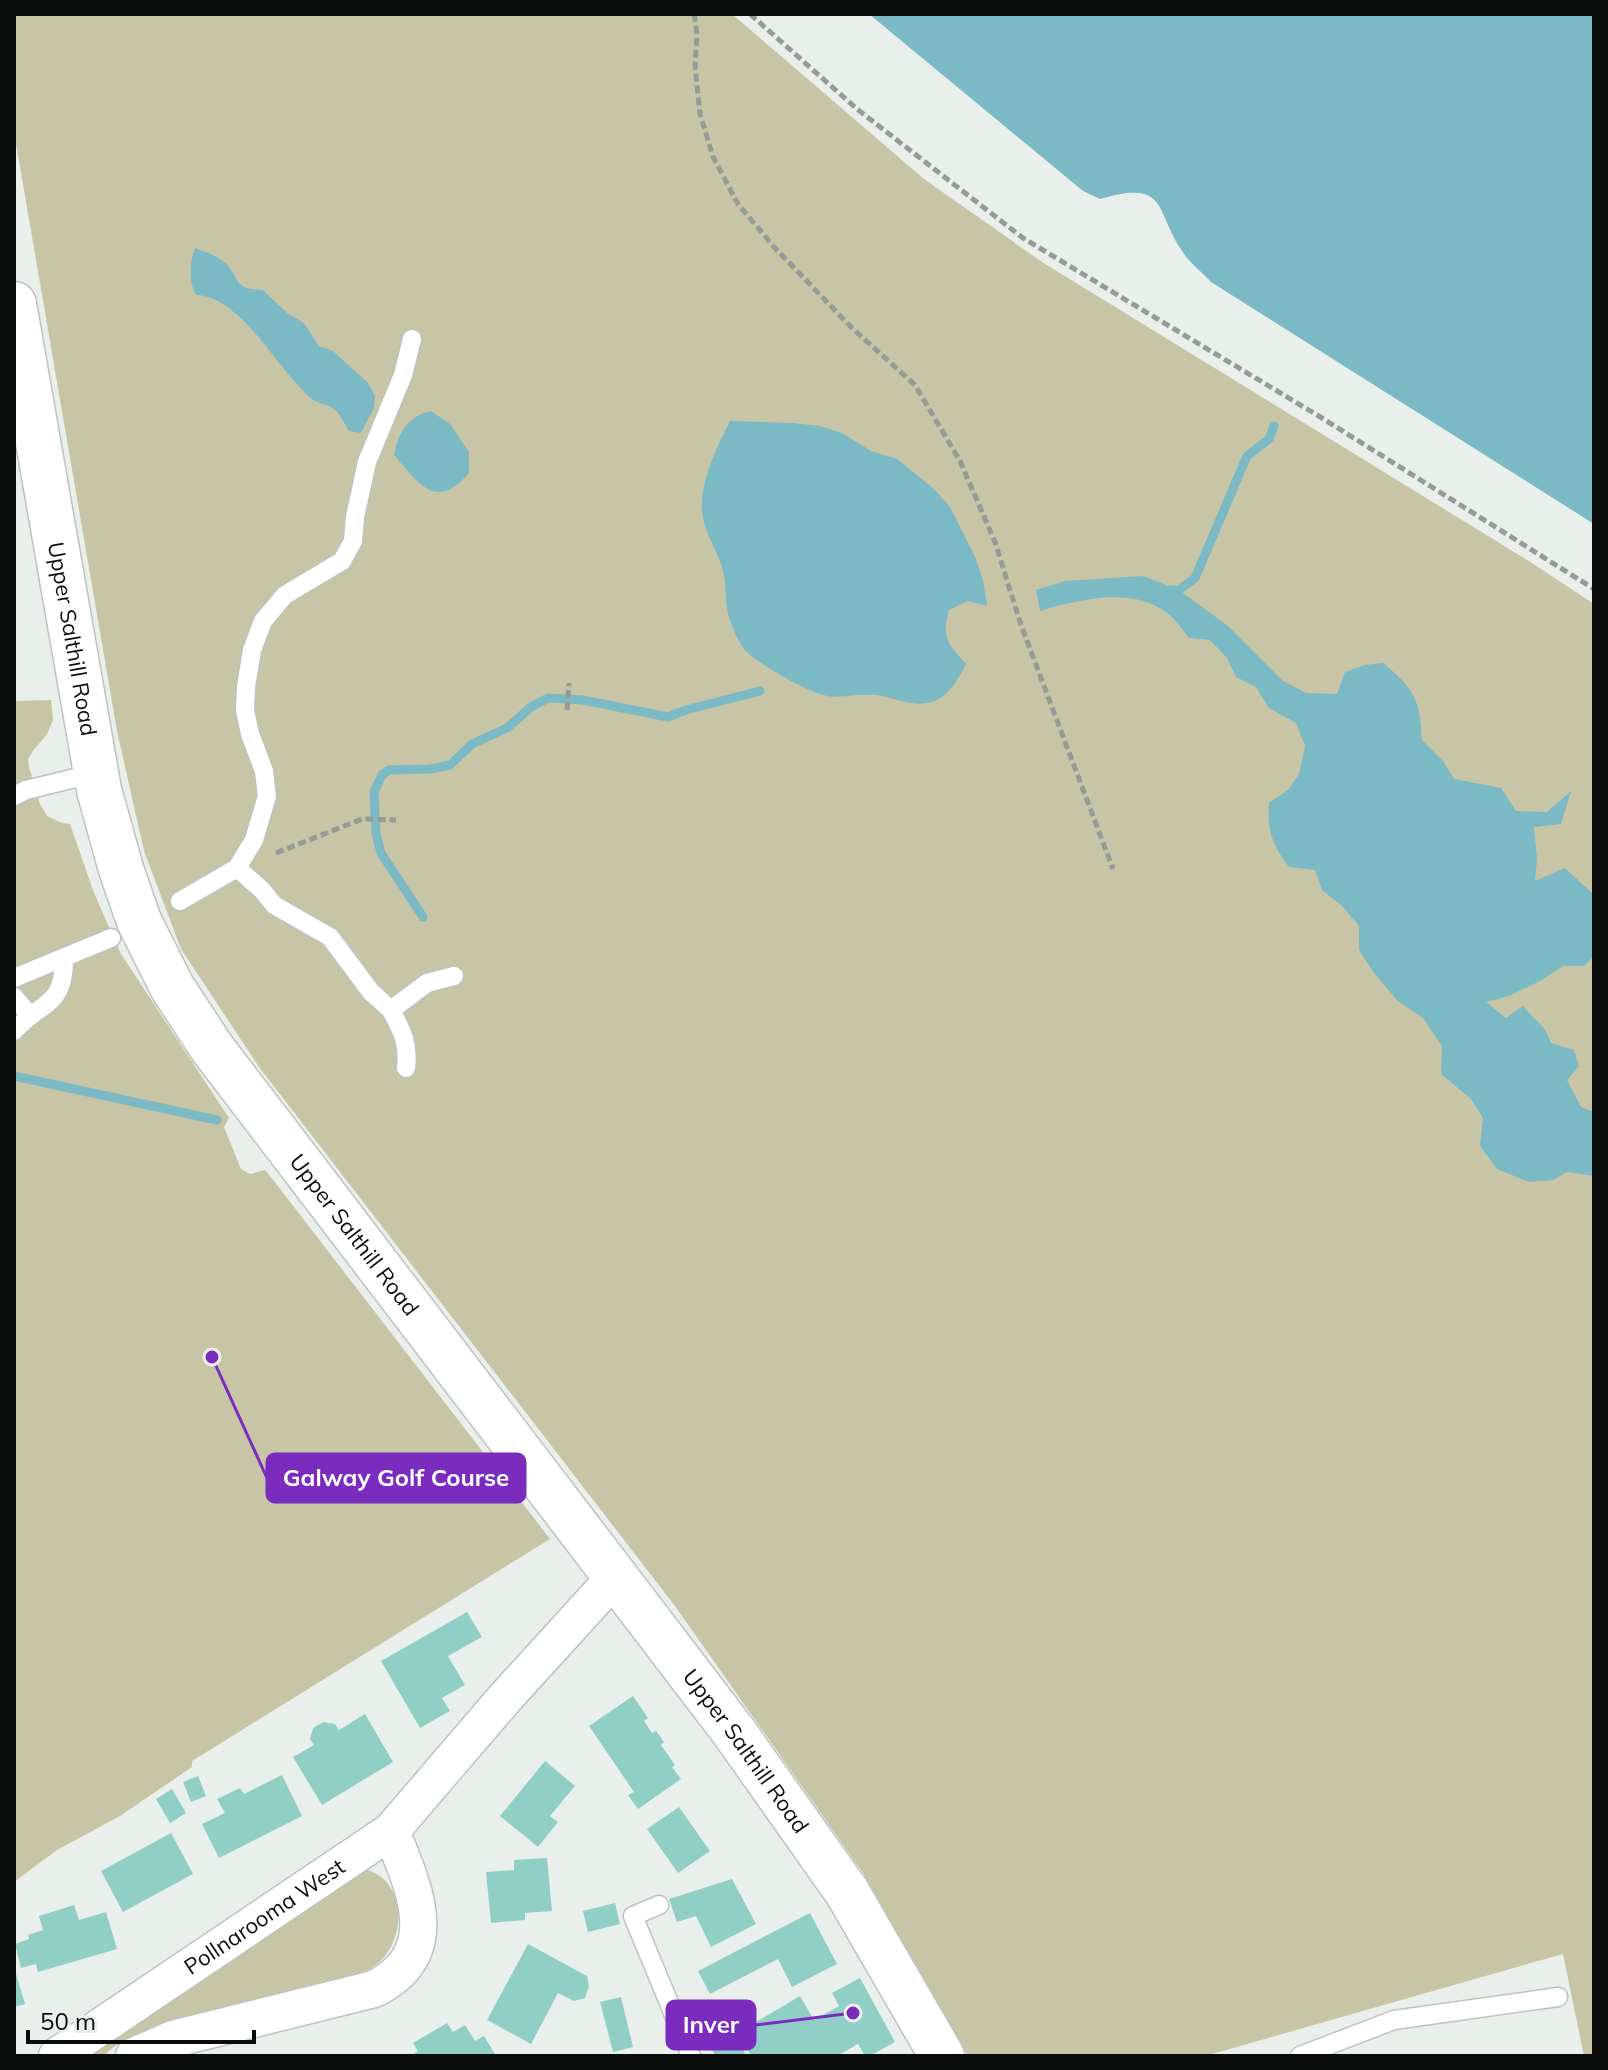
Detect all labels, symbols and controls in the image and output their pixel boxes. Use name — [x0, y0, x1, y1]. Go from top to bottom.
street label: Upper Salthill Road — [42, 540, 103, 738]
street label: Upper Salthill Road — [284, 1148, 425, 1321]
callout: Galway Golf Course — [267, 1454, 525, 1502]
text: Galway Golf Course — [283, 1462, 509, 1492]
street label: Upper Salthill Road — [677, 1663, 815, 1839]
street label: Pollnarooma West — [179, 1852, 350, 1980]
scale bar — [28, 1994, 254, 2044]
callout: Inver — [667, 2001, 755, 2049]
text: 50 m — [40, 2006, 96, 2036]
text: Inver — [683, 2009, 740, 2039]

